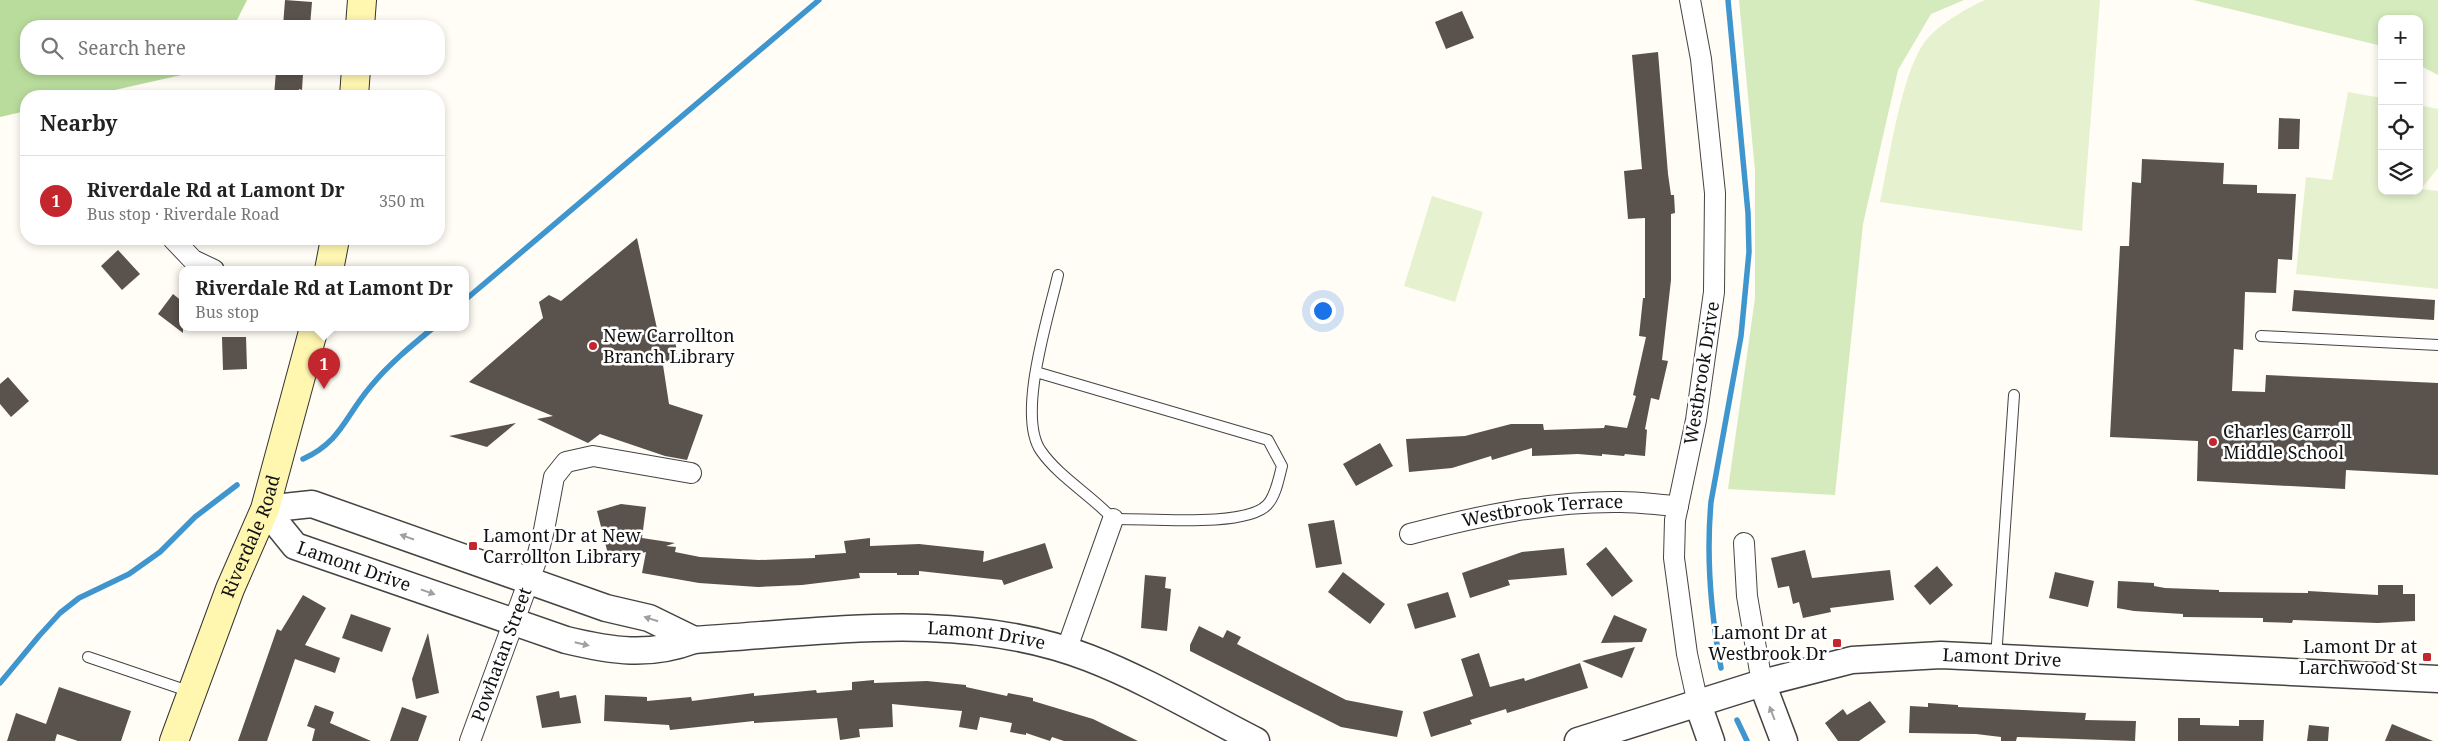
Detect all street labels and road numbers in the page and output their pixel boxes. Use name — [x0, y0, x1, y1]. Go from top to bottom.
street label: Westbrook Drive — [1678, 299, 1724, 446]
street label: Riverdale Road — [215, 472, 285, 601]
street label: Westbrook Terrace — [1459, 489, 1623, 532]
street label: Lamont Drive — [294, 535, 414, 596]
street label: Powhatan Street — [465, 584, 536, 725]
street label: Lamont Drive — [927, 615, 1048, 654]
street label: Lamont Drive — [1942, 642, 2062, 672]

